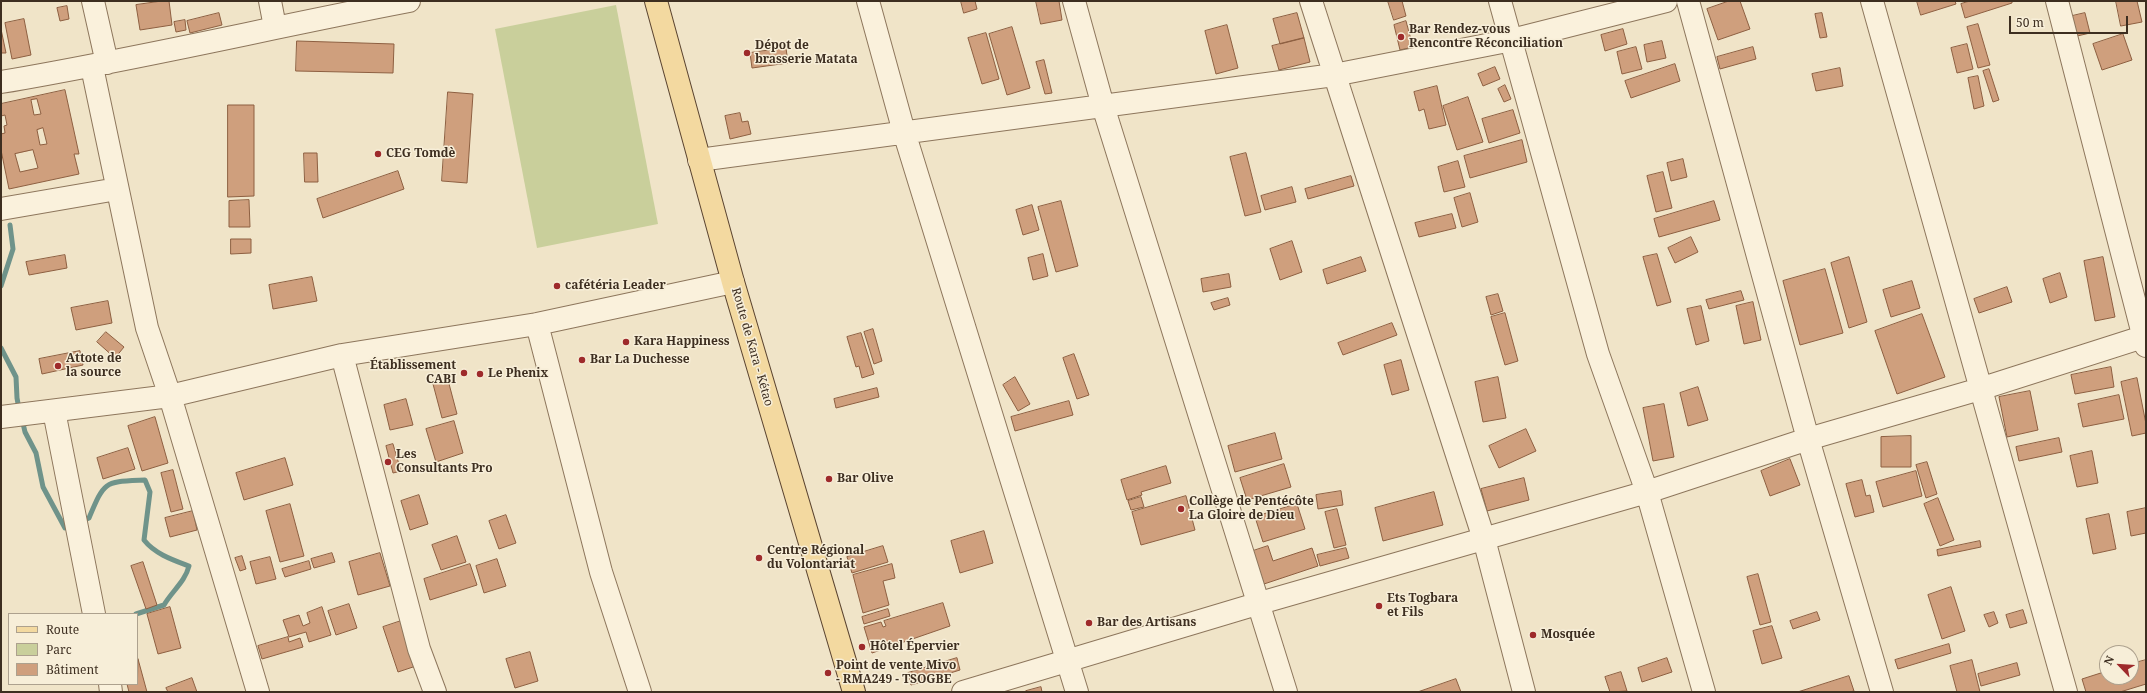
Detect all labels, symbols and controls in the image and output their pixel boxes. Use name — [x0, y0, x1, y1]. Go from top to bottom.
scale bar — [2011, 8, 2130, 34]
text: 50 m — [2016, 14, 2044, 31]
place label: Bar Rendez-vous Rencontre Réconciliation — [1409, 23, 1563, 51]
marker: Bar Rendez-vous Rencontre Réconciliation — [1396, 32, 1406, 42]
place label: Dépot de brasserie Matata — [755, 39, 858, 67]
marker: Dépot de brasserie Matata — [742, 48, 752, 58]
place label: CEG Tomdè — [386, 147, 455, 161]
marker: CEG Tomdè — [373, 149, 383, 159]
place label: cafétéria Leader — [565, 279, 666, 293]
marker: cafétéria Leader — [552, 281, 562, 291]
street label: Route de Kara - Kétao — [728, 286, 776, 408]
place label: Kara Happiness — [634, 335, 730, 349]
marker: Kara Happiness — [621, 337, 631, 347]
place label: Attote de la source — [66, 352, 122, 380]
place label: Bar La Duchesse — [590, 353, 690, 367]
marker: Bar La Duchesse — [577, 355, 587, 365]
place label: Établissement CABI — [370, 359, 456, 387]
marker: Attote de la source — [53, 361, 63, 371]
place label: Le Phenix — [488, 367, 548, 381]
marker: Établissement CABI — [459, 368, 469, 378]
marker: Le Phenix — [475, 369, 485, 379]
place label: Les Consultants Pro — [396, 448, 493, 476]
marker: Les Consultants Pro — [383, 457, 393, 467]
place label: Bar Olive — [837, 472, 894, 486]
marker: Bar Olive — [824, 474, 834, 484]
place label: Collège de Pentécôte La Gloire de Dieu — [1189, 495, 1314, 523]
marker: Collège de Pentécôte La Gloire de Dieu — [1176, 504, 1186, 514]
place label: Centre Régional du Volontariat — [767, 544, 864, 572]
marker: Centre Régional du Volontariat — [754, 553, 764, 563]
place label: Ets Togbara et Fils — [1387, 592, 1458, 620]
marker: Ets Togbara et Fils — [1374, 601, 1384, 611]
legend — [8, 613, 138, 685]
place label: Bar des Artisans — [1097, 616, 1196, 630]
marker: Bar des Artisans — [1084, 618, 1094, 628]
text: Route — [46, 621, 79, 638]
place label: Mosquée — [1541, 628, 1595, 642]
marker: Mosquée — [1528, 630, 1538, 640]
place label: Hôtel Épervier — [870, 640, 960, 654]
text: Parc — [46, 641, 72, 658]
marker: Hôtel Épervier — [857, 642, 867, 652]
north arrow — [2099, 645, 2139, 685]
text: N — [2100, 653, 2117, 667]
place label: Point de vente Mivo - RMA249 - TSOGBE — [836, 659, 956, 687]
text: Bâtiment — [46, 661, 98, 678]
marker: Point de vente Mivo - RMA249 - TSOGBE — [823, 668, 833, 678]

